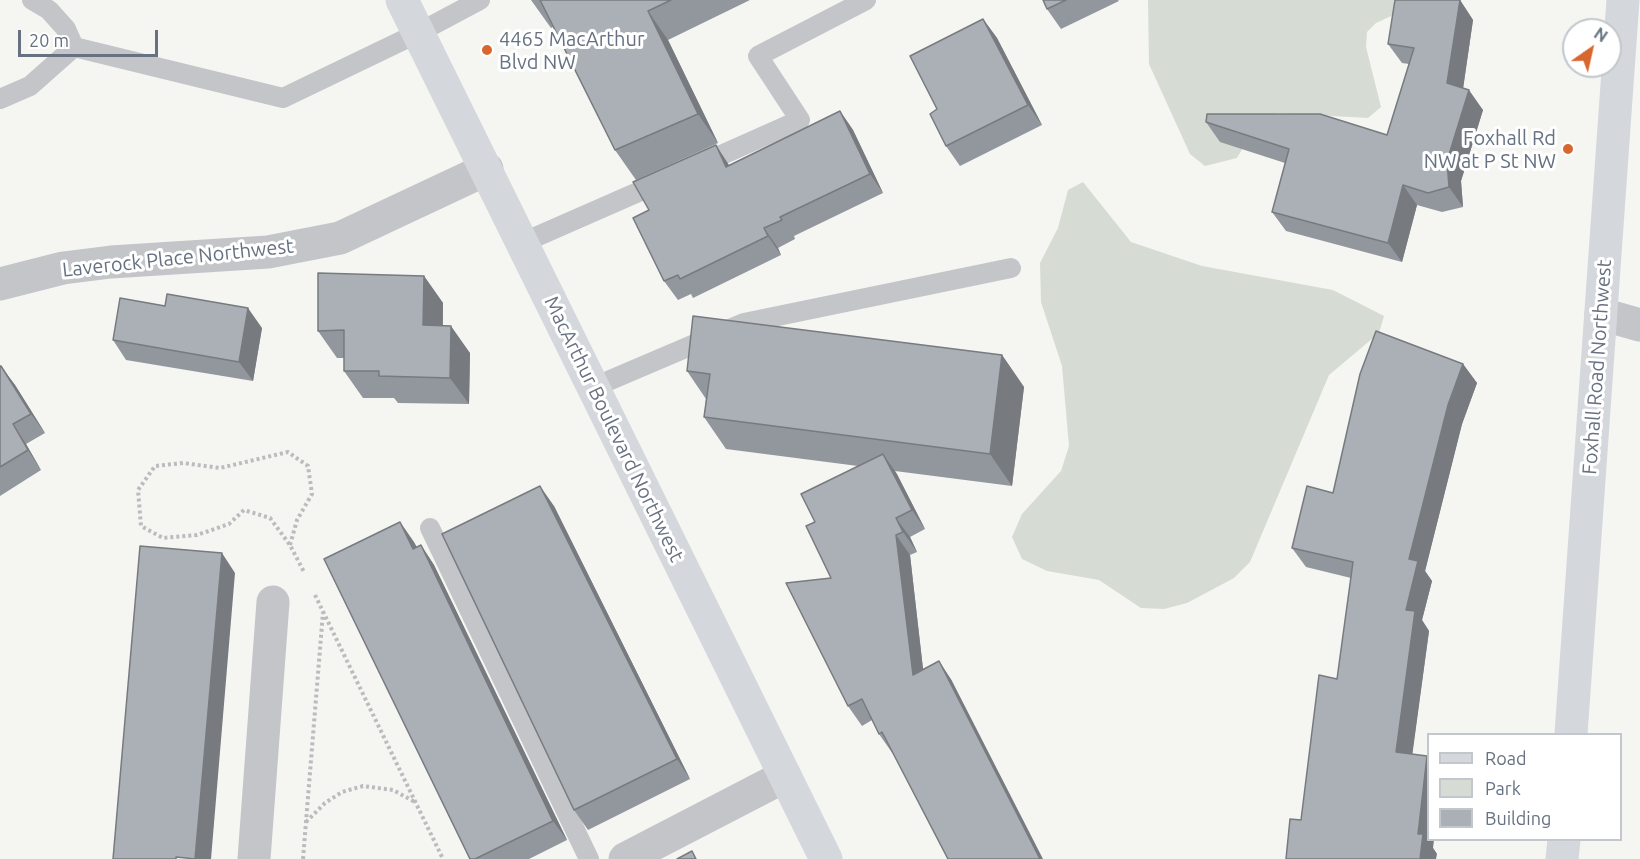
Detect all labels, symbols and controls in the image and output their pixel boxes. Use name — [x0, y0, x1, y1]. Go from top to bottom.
scale bar — [21, 18, 160, 56]
north arrow — [1562, 18, 1622, 78]
text: N — [1591, 24, 1611, 46]
place label: 4465 MacArthur Blvd NW — [499, 27, 645, 74]
text: 20 m — [29, 30, 69, 50]
marker: 4465 MacArthur Blvd NW — [480, 43, 494, 57]
place label: Foxhall Rd NW at P St NW — [1424, 126, 1556, 173]
marker: Foxhall Rd NW at P St NW — [1561, 142, 1575, 156]
street label: Laverock Place Northwest — [61, 234, 295, 282]
street label: Foxhall Road Northwest — [1578, 259, 1616, 475]
street label: MacArthur Boulevard Northwest — [539, 292, 689, 566]
legend — [1427, 733, 1622, 841]
text: Road — [1485, 748, 1527, 768]
text: Park — [1485, 778, 1521, 798]
text: Building — [1485, 808, 1551, 828]

